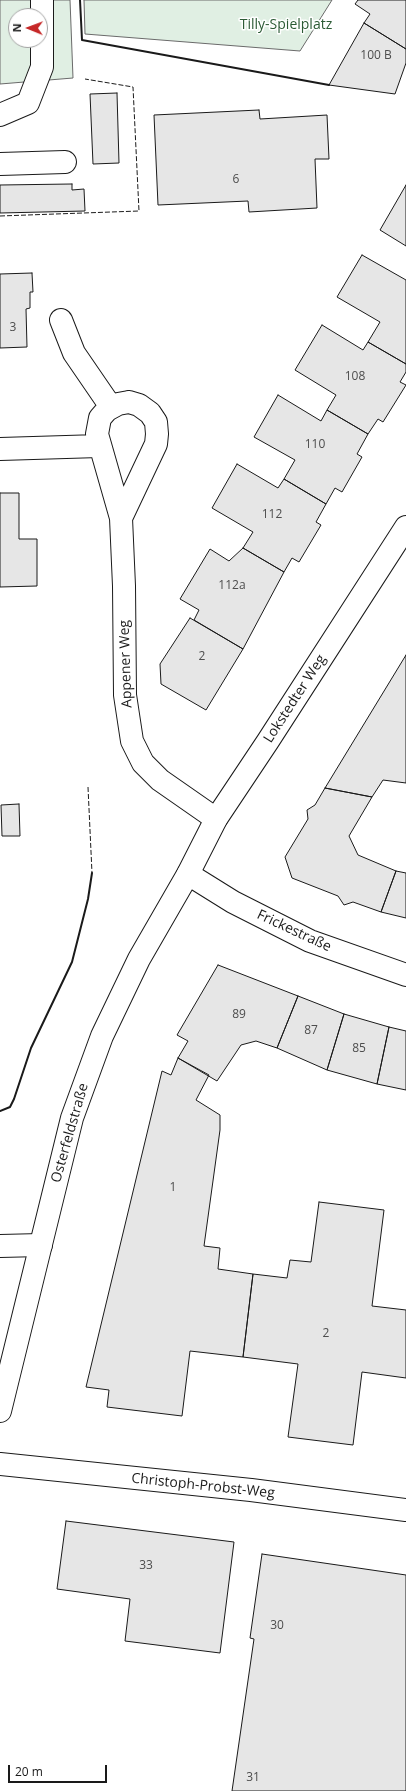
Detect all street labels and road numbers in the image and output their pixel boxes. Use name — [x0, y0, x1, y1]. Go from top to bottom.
street label: Appener Weg — [116, 620, 136, 708]
street label: Lokstedter Weg — [260, 652, 330, 746]
street label: Frickestraße — [254, 906, 334, 956]
street label: Osterfeldstraße — [48, 1081, 92, 1185]
street label: Christoph-Probst-Weg — [130, 1470, 276, 1502]

